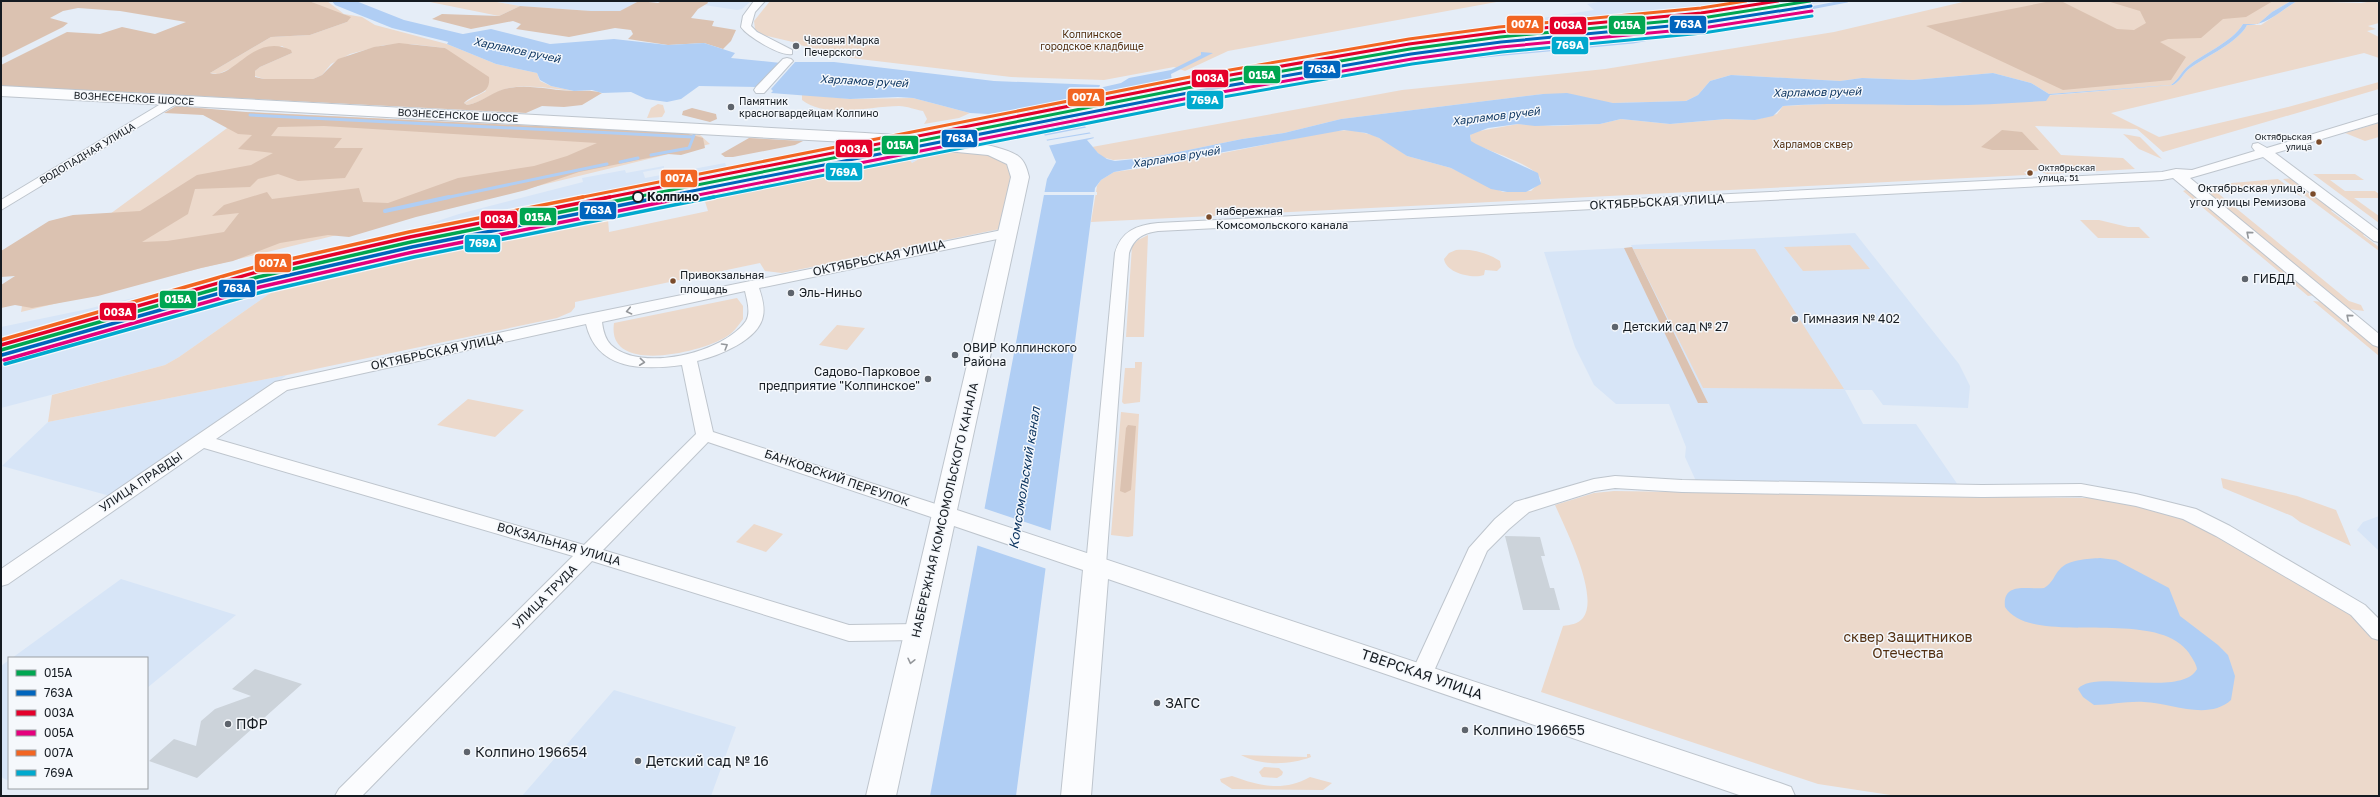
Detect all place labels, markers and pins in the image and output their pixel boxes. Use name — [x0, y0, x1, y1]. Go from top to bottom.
place label: Часовня Марка Печерского — [804, 34, 879, 58]
marker: Часовня Марка Печерского — [791, 41, 801, 51]
place label: Памятник красногвардейцам Колпино — [739, 95, 878, 119]
marker: Памятник красногвардейцам Колпино — [726, 102, 736, 112]
place label: Октябрьская улица — [2255, 131, 2312, 152]
marker: Октябрьская улица — [2314, 137, 2324, 147]
place label: Октябрьская улица, 51 — [2038, 162, 2095, 183]
marker: Октябрьская улица, 51 — [2025, 168, 2035, 178]
place label: Октябрьская улица, угол улицы Ремизова — [2190, 181, 2306, 208]
place label: Колпино — [647, 189, 699, 204]
marker: Октябрьская улица, угол улицы Ремизова — [2308, 189, 2318, 199]
marker: Колпино — [632, 191, 644, 203]
place label: набережная Комсомольского канала — [1216, 204, 1348, 231]
marker: набережная Комсомольского канала — [1204, 212, 1214, 222]
place label: Привокзальная площадь — [680, 268, 764, 295]
place label: ГИБДД — [2253, 271, 2295, 286]
marker: ГИБДД — [2240, 274, 2250, 284]
marker: Привокзальная площадь — [668, 276, 678, 286]
place label: Эль-Ниньо — [799, 285, 862, 300]
marker: Эль-Ниньо — [786, 288, 796, 298]
place label: Гимназия № 402 — [1803, 311, 1900, 326]
marker: Гимназия № 402 — [1790, 314, 1800, 324]
place label: Детский сад № 27 — [1623, 319, 1728, 334]
marker: Детский сад № 27 — [1610, 322, 1620, 332]
place label: ОВИР Колпинского Района — [963, 340, 1077, 369]
marker: ОВИР Колпинского Района — [950, 350, 960, 360]
place label: Садово-Парковое предприятие "Колпинское" — [759, 364, 920, 393]
marker: Садово-Парковое предприятие "Колпинское" — [923, 374, 933, 384]
place label: ЗАГС — [1165, 694, 1200, 711]
marker: ЗАГС — [1152, 698, 1162, 708]
place label: ПФР — [236, 715, 268, 732]
marker: ПФР — [223, 719, 233, 729]
place label: Колпино 196655 — [1473, 721, 1585, 738]
marker: Колпино 196655 — [1460, 725, 1470, 735]
place label: Колпино 196654 — [475, 743, 587, 760]
marker: Колпино 196654 — [462, 747, 472, 757]
place label: Детский сад № 16 — [646, 752, 769, 769]
marker: Детский сад № 16 — [633, 756, 643, 766]

